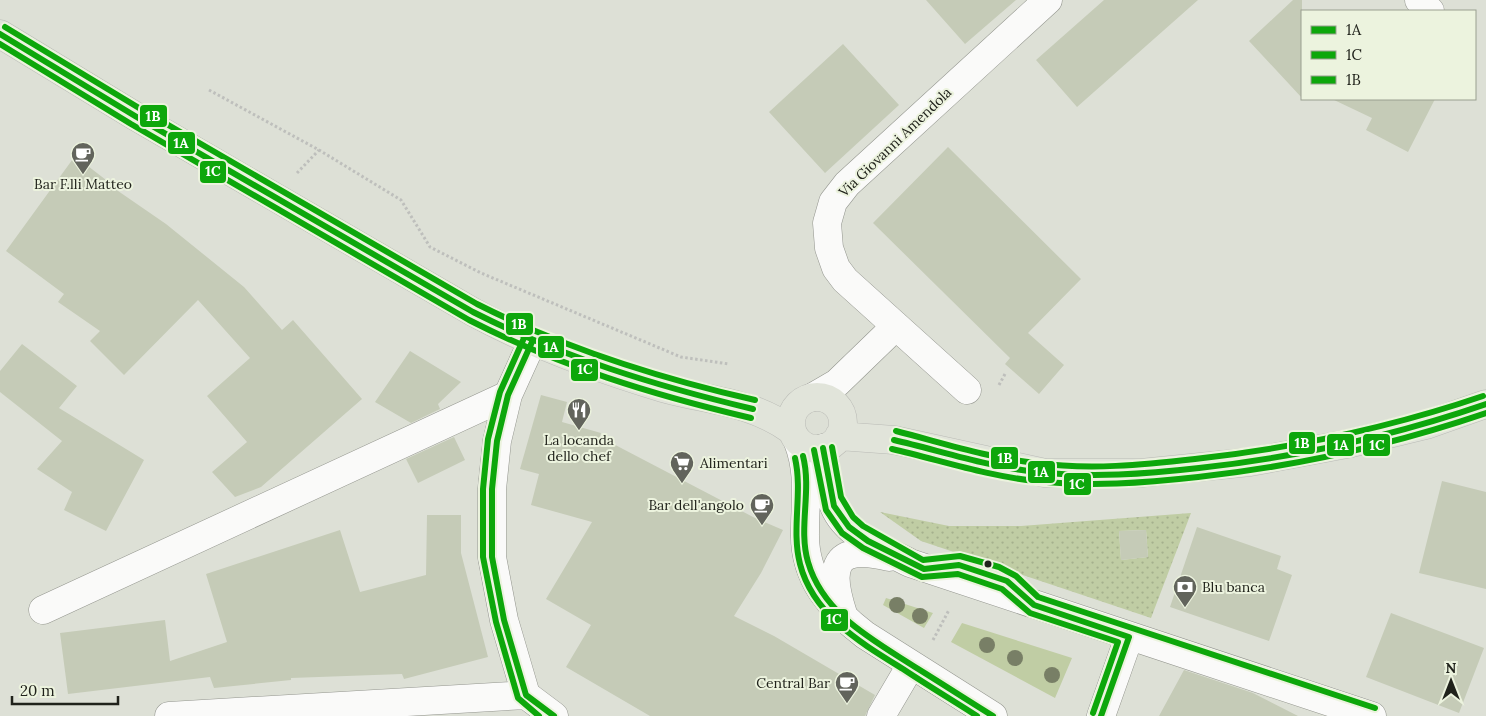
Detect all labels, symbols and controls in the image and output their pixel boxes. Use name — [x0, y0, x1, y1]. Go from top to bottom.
legend — [1301, 10, 1476, 100]
text: 1A — [1346, 20, 1362, 39]
text: 1C — [1346, 45, 1362, 64]
text: 1B — [1346, 70, 1361, 89]
street label: Via Giovanni Amendola — [834, 83, 955, 201]
line badge: 1B — [139, 104, 168, 128]
text: 1B — [146, 107, 160, 125]
line badge: 1A — [167, 131, 196, 155]
text: 1A — [173, 134, 189, 152]
cafe icon: Bar F.lli Matteo — [70, 141, 96, 175]
line badge: 1C — [199, 160, 227, 184]
text: 1C — [205, 162, 221, 180]
place label: Bar F.lli Matteo — [34, 175, 132, 193]
line badge: 1B — [505, 312, 534, 336]
text: 1B — [512, 315, 526, 333]
line badge: 1A — [537, 335, 565, 359]
text: 1A — [543, 338, 559, 356]
line badge: 1C — [570, 358, 599, 382]
text: 1C — [577, 360, 593, 378]
restaurant icon: La locanda dello chef — [566, 397, 592, 431]
place label: La locanda dello chef — [544, 431, 614, 465]
line badge: 1B — [1288, 431, 1316, 455]
line badge: 1A — [1326, 433, 1355, 457]
line badge: 1C — [1362, 433, 1391, 457]
text: 1B — [1295, 434, 1309, 452]
text: 1A — [1333, 436, 1349, 454]
text: 1C — [1369, 436, 1385, 454]
line badge: 1B — [990, 446, 1019, 470]
text: 1B — [998, 449, 1012, 467]
supermarket icon: Alimentari — [669, 450, 695, 484]
place label: Alimentari — [699, 454, 768, 472]
line badge: 1A — [1027, 460, 1056, 484]
text: 1A — [1033, 463, 1049, 481]
line badge: 1C — [1063, 472, 1092, 496]
text: 1C — [1069, 475, 1085, 493]
cafe icon: Bar dell'angolo — [749, 492, 775, 526]
place label: Bar dell'angolo — [648, 496, 744, 514]
unlabelled marker — [983, 559, 993, 569]
bank icon: Blu banca — [1172, 574, 1198, 608]
place label: Blu banca — [1202, 578, 1265, 596]
line badge: 1C — [820, 608, 849, 632]
text: 1C — [826, 610, 842, 628]
north arrow — [1426, 656, 1476, 706]
text: N — [1446, 659, 1457, 677]
cafe icon: Central Bar — [834, 670, 860, 704]
scale bar — [12, 674, 119, 706]
place label: Central Bar — [756, 674, 830, 692]
text: 20 m — [20, 681, 55, 700]

